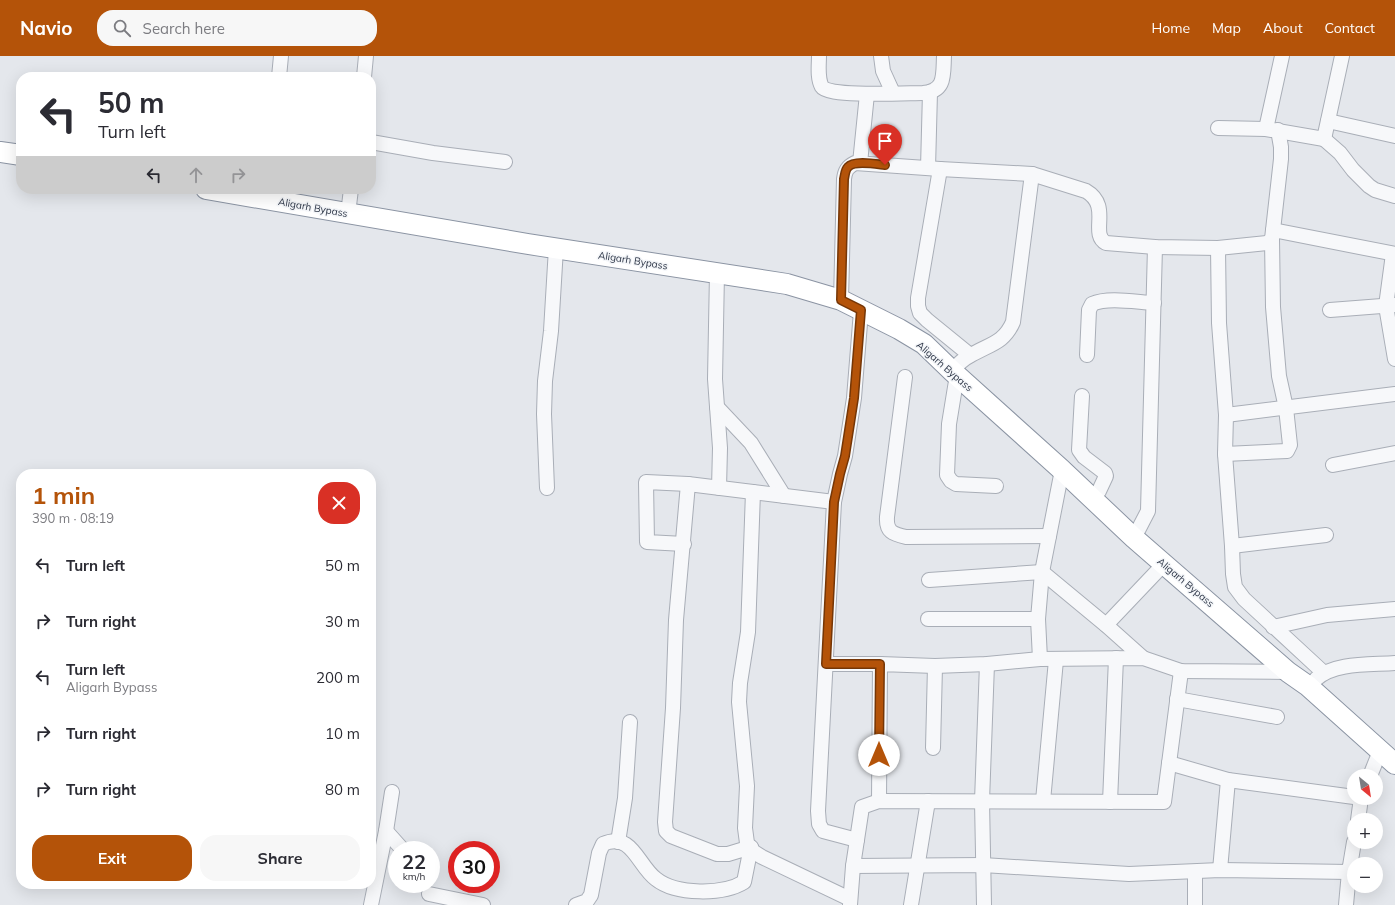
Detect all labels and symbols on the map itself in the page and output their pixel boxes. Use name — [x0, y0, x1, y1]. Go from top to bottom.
pin — [868, 124, 902, 165]
street label: Aligarh Bypass — [277, 195, 349, 220]
street label: Aligarh Bypass — [597, 249, 669, 272]
street label: Aligarh Bypass — [914, 338, 975, 394]
street label: Aligarh Bypass — [1155, 555, 1217, 610]
position arrow — [858, 734, 900, 776]
north arrow — [1347, 769, 1383, 805]
speed limit sign: 30 — [448, 841, 500, 893]

